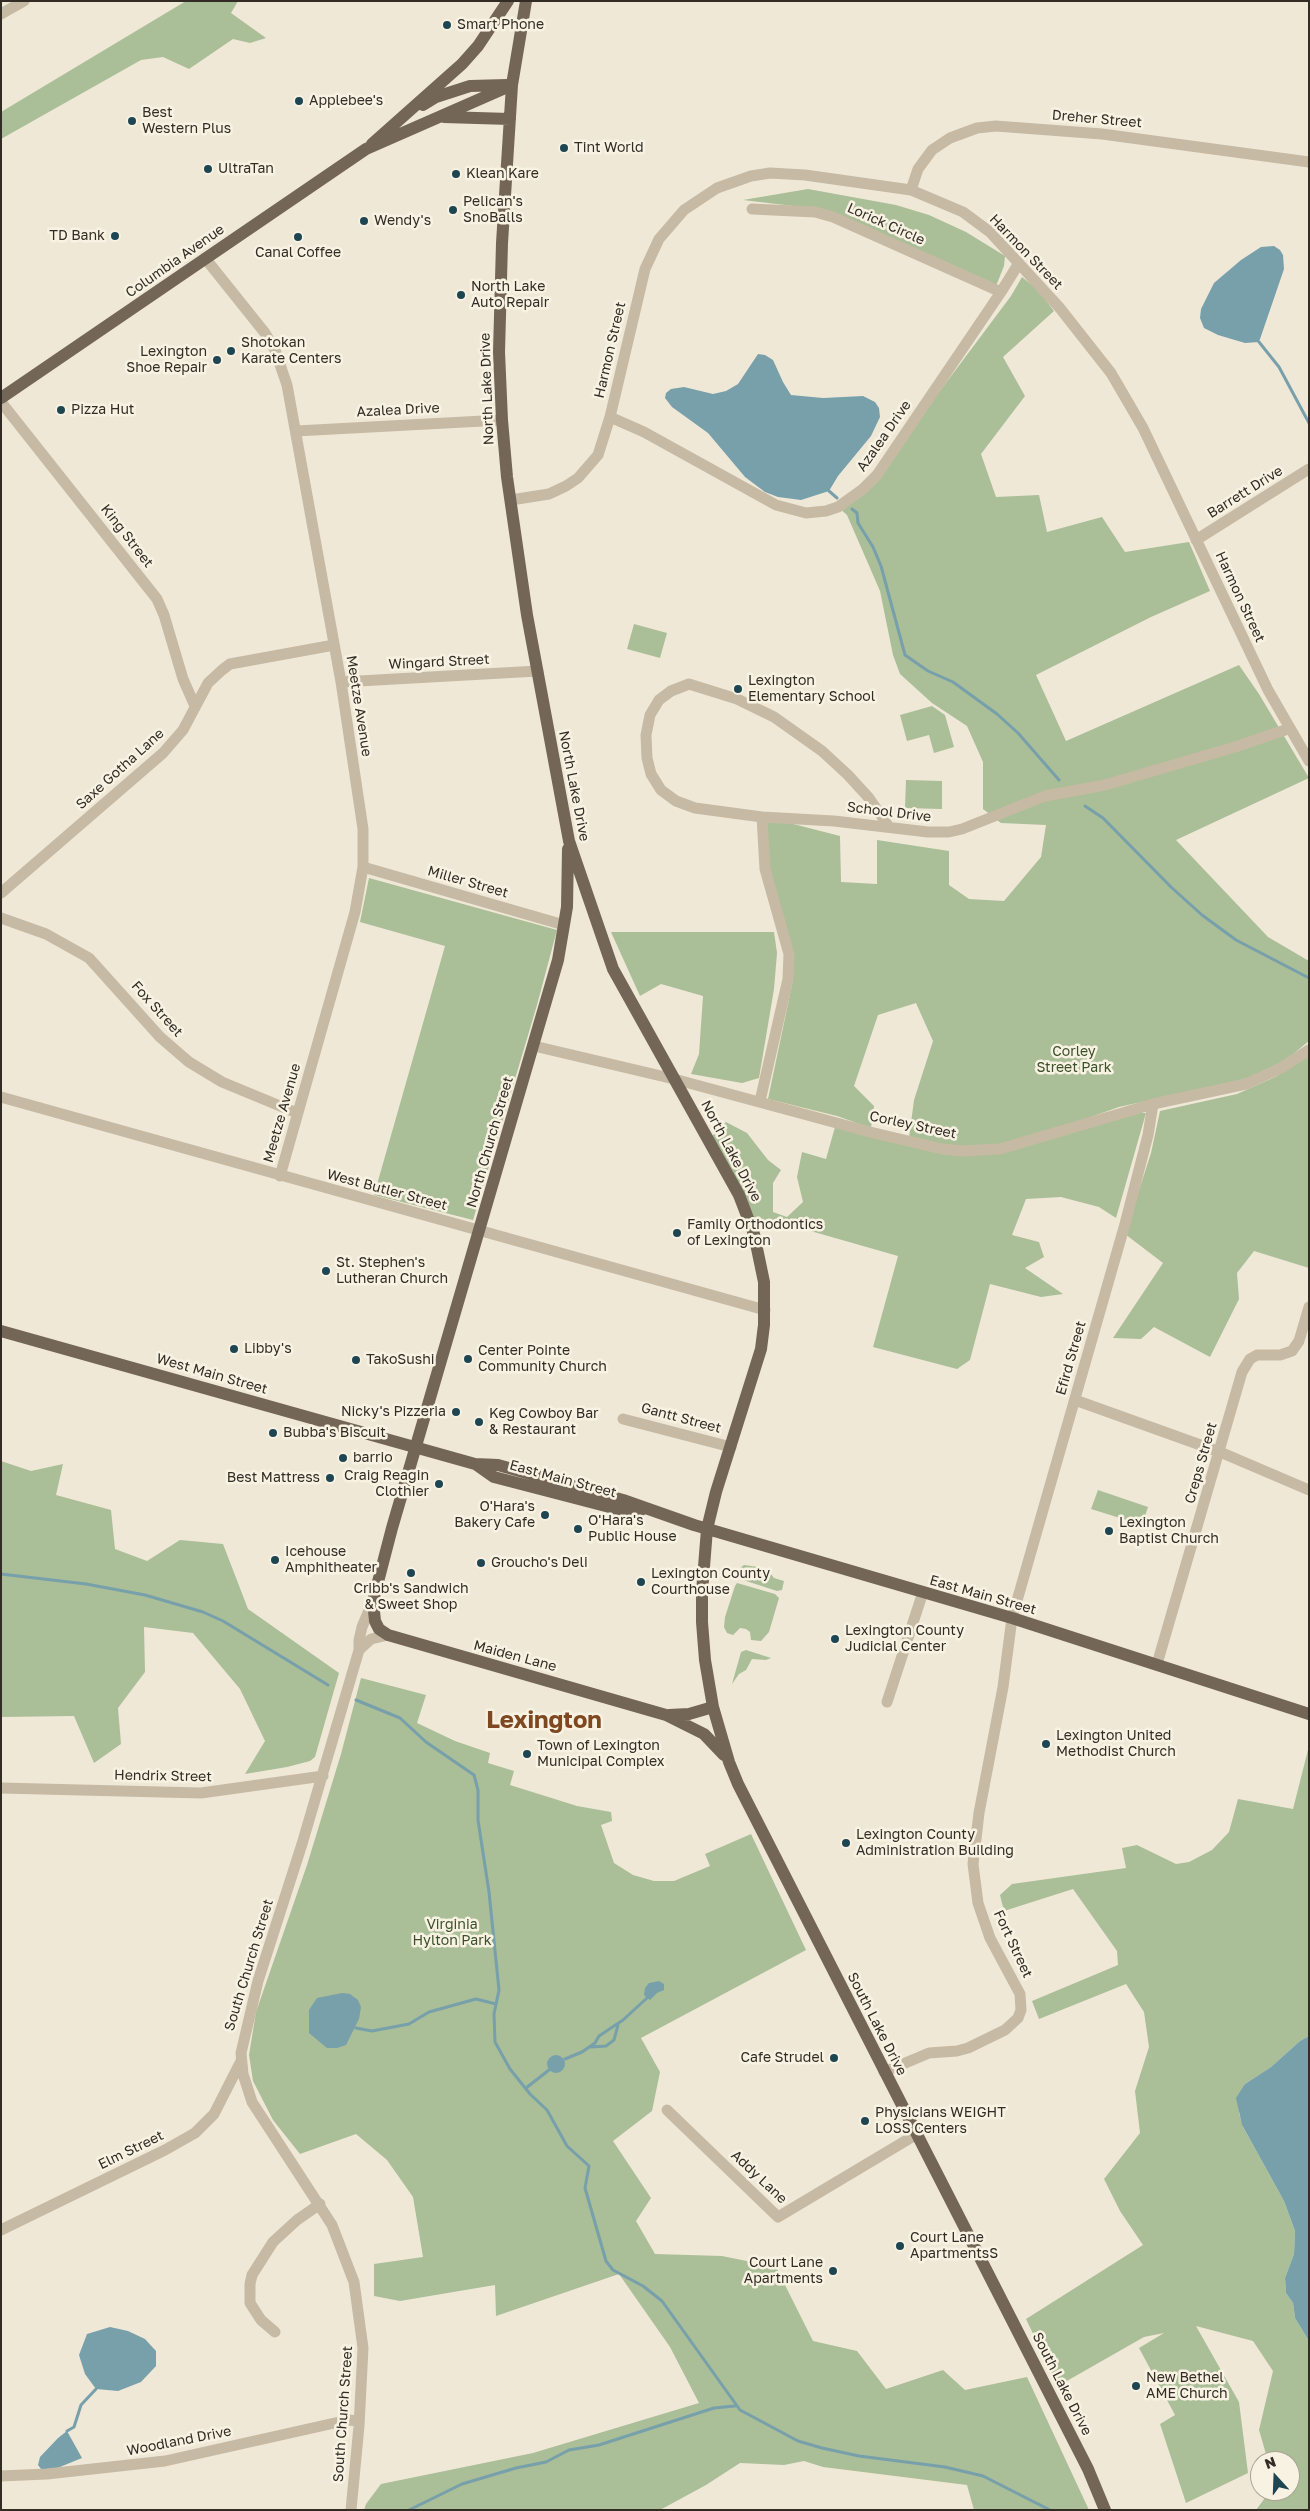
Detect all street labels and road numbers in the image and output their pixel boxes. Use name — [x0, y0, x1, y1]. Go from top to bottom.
street label: Dreher Street — [1051, 107, 1143, 131]
street label: Lorick Circle — [845, 199, 927, 249]
street label: Harmon Street — [986, 211, 1066, 293]
street label: Columbia Avenue — [122, 221, 228, 301]
street label: Harmon Street — [591, 300, 629, 400]
street label: North Lake Drive — [477, 333, 497, 445]
street label: Azalea Drive — [853, 397, 915, 475]
street label: Azalea Drive — [356, 399, 440, 421]
street label: Barrett Drive — [1204, 462, 1286, 522]
street label: King Street — [97, 501, 157, 571]
street label: Harmon Street — [1212, 549, 1268, 645]
street label: Wingard Street — [388, 651, 490, 673]
street label: Meetze Avenue — [343, 654, 375, 758]
street label: Saxe Gotha Lane — [73, 725, 167, 813]
street label: North Lake Drive — [555, 729, 593, 843]
street label: School Drive — [846, 799, 932, 825]
street label: Miller Street — [426, 862, 510, 902]
street label: Fox Street — [128, 978, 186, 1040]
street label: Meetze Avenue — [260, 1061, 304, 1165]
street label: North Church Street — [463, 1075, 517, 1209]
street label: North Lake Drive — [697, 1097, 765, 1205]
street label: Corley Street — [868, 1108, 958, 1142]
street label: West Butler Street — [325, 1166, 449, 1214]
street label: Efird Street — [1052, 1319, 1090, 1397]
street label: West Main Street — [155, 1350, 269, 1398]
street label: Gantt Street — [639, 1399, 723, 1437]
street label: Creps Street — [1181, 1420, 1221, 1506]
street label: East Main Street — [508, 1457, 618, 1501]
street label: East Main Street — [928, 1572, 1038, 1618]
street label: Maiden Lane — [472, 1637, 558, 1675]
street label: Hendrix Street — [114, 1767, 212, 1785]
street label: South Church Street — [221, 1897, 277, 2033]
street label: Fort Street — [990, 1907, 1036, 1981]
street label: South Lake Drive — [844, 1970, 910, 2078]
street label: Elm Street — [96, 2127, 166, 2173]
street label: Addy Lane — [727, 2147, 791, 2207]
street label: South Lake Drive — [1029, 2330, 1095, 2438]
street label: South Church Street — [330, 2345, 356, 2483]
street label: Woodland Drive — [125, 2423, 233, 2459]

